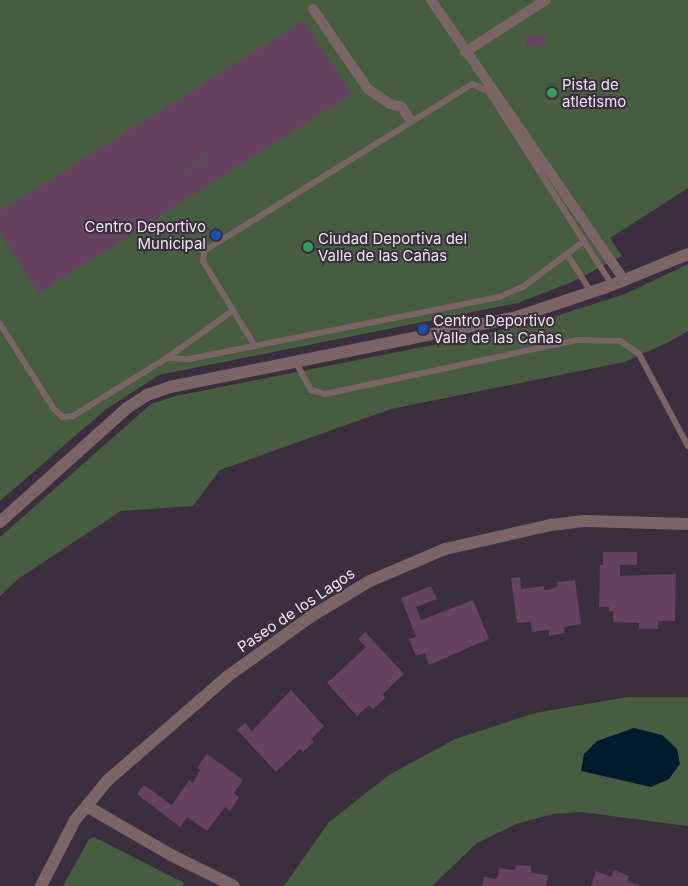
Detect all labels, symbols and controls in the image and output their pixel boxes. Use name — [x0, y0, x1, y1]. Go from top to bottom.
place label: Pista de atletismo — [562, 75, 626, 110]
marker: Pista de atletismo — [546, 87, 558, 99]
place label: Centro Deportivo Municipal — [85, 217, 206, 252]
marker: Centro Deportivo Municipal — [210, 229, 222, 241]
place label: Ciudad Deportiva del Valle de las Cañas — [318, 229, 467, 264]
marker: Ciudad Deportiva del Valle de las Cañas — [302, 241, 314, 253]
place label: Centro Deportivo Valle de las Cañas — [433, 311, 562, 346]
marker: Centro Deportivo Valle de las Cañas — [417, 323, 429, 335]
street label: Paseo de los Lagos — [234, 564, 358, 656]

